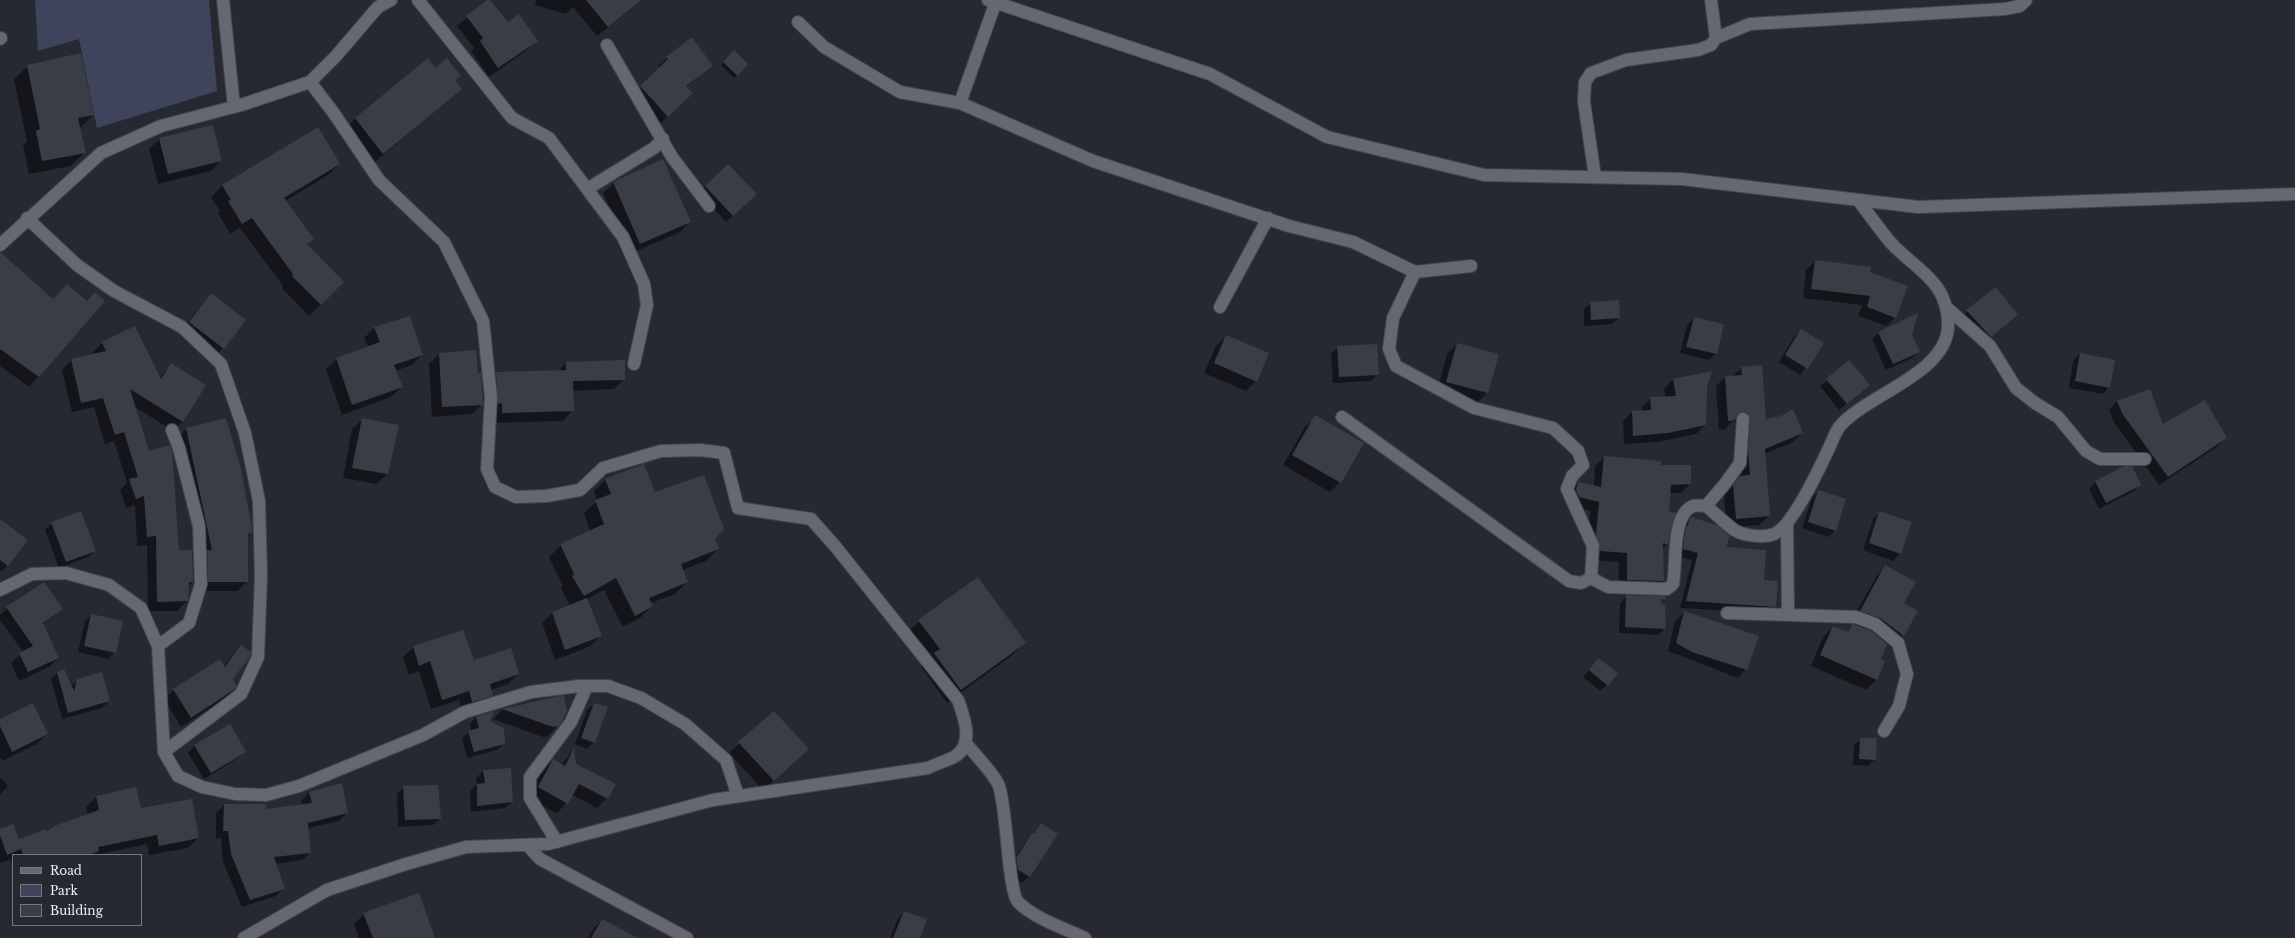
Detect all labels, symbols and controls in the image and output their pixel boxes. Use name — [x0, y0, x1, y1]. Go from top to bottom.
legend — [12, 854, 142, 926]
text: Road — [50, 863, 82, 878]
text: Park — [50, 883, 78, 898]
text: Building — [50, 903, 103, 918]

